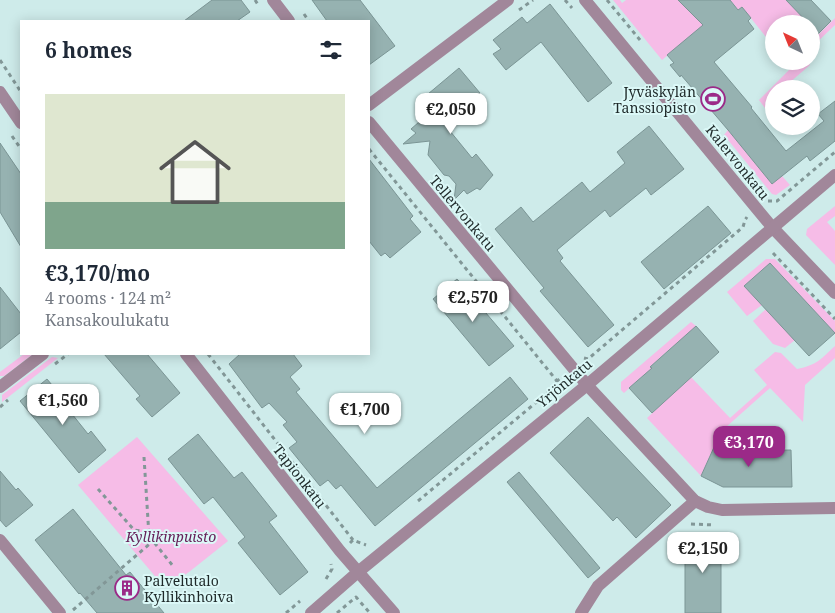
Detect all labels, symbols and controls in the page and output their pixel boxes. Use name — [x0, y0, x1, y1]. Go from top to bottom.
north arrow — [765, 15, 820, 70]
map controls — [765, 15, 820, 135]
text: 6 homes — [45, 36, 132, 64]
icon: filters — [317, 36, 345, 64]
button: layers — [765, 80, 820, 135]
place label: Jyväskylän Tanssiopisto — [613, 82, 696, 117]
sports icon: Jyväskylän Tanssiopisto — [700, 86, 726, 112]
pin: €2,050 — [410, 92, 492, 135]
text: €2,050 — [426, 98, 476, 120]
street label: Kalervonkatu — [702, 121, 774, 204]
icon: home — [150, 127, 240, 217]
street label: Tellervonkatu — [426, 171, 500, 255]
text: €3,170/mo — [45, 259, 150, 287]
pin: €2,570 — [432, 280, 514, 323]
text: €2,570 — [448, 286, 498, 308]
text: 4 rooms · 124 m² — [45, 287, 171, 309]
text: Kansakoulukatu — [45, 309, 169, 331]
street label: Yrjönkatu — [532, 354, 596, 412]
pin: €1,560 — [22, 384, 104, 426]
text: €1,560 — [38, 389, 88, 411]
pin: €1,700 — [324, 392, 406, 435]
text: €1,700 — [340, 398, 390, 420]
pin: €3,170 — [708, 426, 790, 468]
text: €3,170 — [724, 431, 774, 453]
street label: Tapionkatu — [269, 440, 331, 512]
park label: Kyllikinpuisto — [125, 527, 216, 546]
pin: €2,150 — [662, 532, 744, 574]
text: €2,150 — [678, 537, 728, 559]
place label: Palvelutalo Kyllikinhoiva — [144, 571, 234, 606]
building icon: Palvelutalo Kyllikinhoiva — [114, 575, 140, 601]

